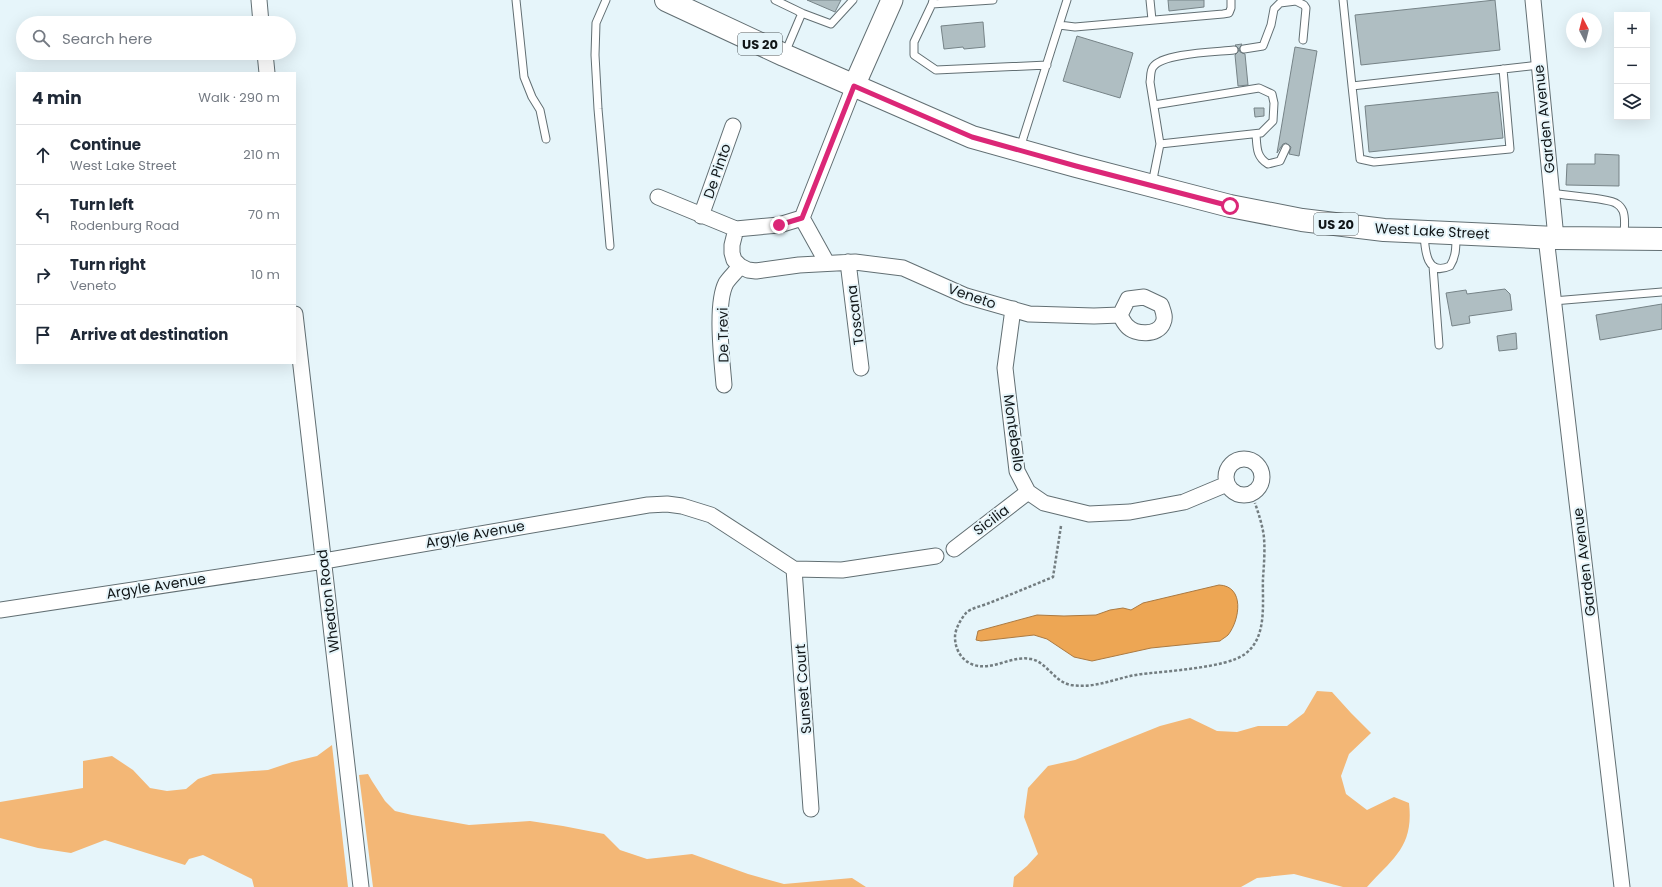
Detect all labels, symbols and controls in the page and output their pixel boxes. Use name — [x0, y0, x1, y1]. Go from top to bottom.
north arrow — [1566, 12, 1602, 48]
map controls — [1614, 12, 1650, 120]
button: + — [1614, 12, 1650, 48]
search box — [16, 16, 296, 60]
icon: search — [30, 27, 52, 49]
text: Search here — [62, 28, 152, 49]
road number: US 20 — [738, 33, 782, 55]
button: − — [1614, 48, 1650, 84]
street label: Garden Avenue — [1528, 63, 1560, 174]
button: layers — [1614, 84, 1650, 120]
text: 4 min — [32, 86, 82, 110]
text: Walk · 290 m — [198, 88, 280, 107]
text: Continue — [70, 134, 141, 155]
street label: De Pinto — [698, 141, 736, 201]
icon: ahead — [32, 144, 54, 166]
text: 210 m — [243, 145, 280, 164]
text: West Lake Street — [70, 156, 176, 175]
text: Turn left — [70, 194, 134, 215]
route start — [1221, 197, 1239, 215]
icon: left — [32, 204, 54, 226]
text: 70 m — [248, 205, 280, 224]
road number: US 20 — [1314, 213, 1358, 235]
text: Rodenburg Road — [70, 216, 179, 235]
route end — [770, 216, 788, 234]
street label: West Lake Street — [1374, 218, 1490, 244]
text: Turn right — [70, 254, 146, 275]
icon: right — [32, 264, 54, 286]
text: 10 m — [251, 265, 280, 284]
text: Veneto — [70, 276, 116, 295]
street label: Veneto — [945, 278, 999, 314]
street label: Toscana — [841, 284, 869, 346]
street label: De Trevi — [713, 307, 733, 363]
icon: arrive — [32, 324, 54, 346]
text: Arrive at destination — [70, 324, 228, 345]
street label: Montebello — [999, 393, 1029, 473]
street label: Sicilia — [969, 500, 1013, 540]
street label: Garden Avenue — [1567, 506, 1601, 617]
street label: Argyle Avenue — [424, 515, 527, 553]
street label: Wheaton Road — [312, 548, 344, 654]
street label: Argyle Avenue — [105, 568, 207, 604]
street label: Sunset Court — [790, 643, 816, 735]

